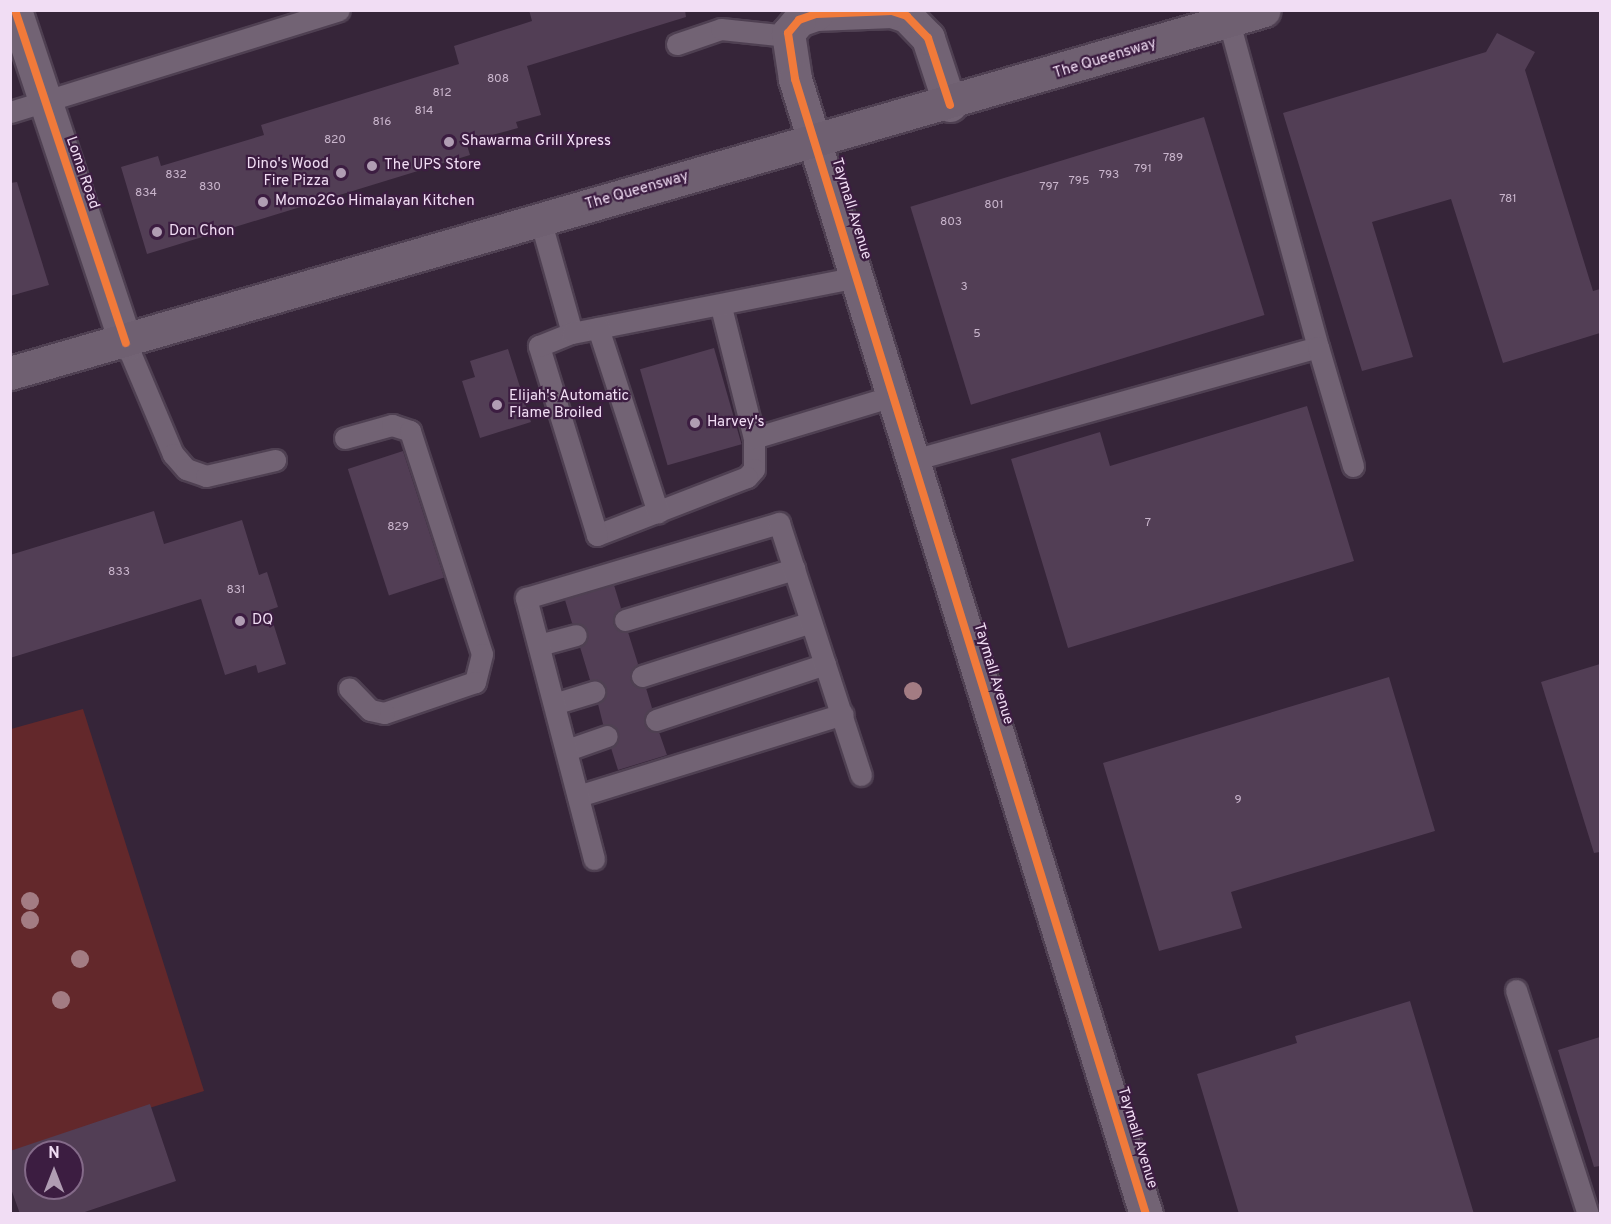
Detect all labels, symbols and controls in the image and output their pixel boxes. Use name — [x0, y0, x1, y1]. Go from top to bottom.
street label: The Queensway — [1051, 35, 1159, 83]
house number: 808 — [487, 73, 509, 87]
house number: 812 — [432, 87, 452, 101]
house number: 814 — [415, 105, 433, 119]
house number: 816 — [373, 116, 391, 130]
place label: Shawarma Grill Xpress — [461, 133, 611, 151]
street label: Loma Road — [61, 134, 103, 212]
house number: 820 — [324, 134, 346, 148]
marker: Shawarma Grill Xpress — [442, 135, 456, 149]
house number: 789 — [1163, 152, 1183, 166]
place label: Dino's Wood Fire Pizza — [246, 155, 329, 190]
street label: Taymall Avenue — [827, 156, 875, 262]
place label: The UPS Store — [384, 157, 481, 175]
marker: The UPS Store — [365, 159, 379, 173]
house number: 791 — [1134, 163, 1152, 177]
marker: Dino's Wood Fire Pizza — [334, 166, 348, 180]
street label: The Queensway — [583, 168, 691, 214]
house number: 832 — [165, 169, 187, 183]
house number: 793 — [1099, 169, 1119, 183]
house number: 795 — [1069, 175, 1089, 189]
house number: 830 — [199, 181, 221, 195]
house number: 797 — [1039, 181, 1059, 195]
house number: 834 — [135, 187, 157, 201]
place label: Momo2Go Himalayan Kitchen — [275, 193, 475, 211]
house number: 781 — [1499, 193, 1517, 207]
marker: Momo2Go Himalayan Kitchen — [256, 195, 270, 209]
house number: 801 — [984, 199, 1004, 213]
house number: 803 — [940, 216, 962, 230]
place label: Don Chon — [169, 223, 234, 241]
marker: Don Chon — [150, 225, 164, 239]
house number: 3 — [960, 281, 968, 295]
house number: 5 — [973, 328, 981, 342]
place label: Elijah's Automatic Flame Broiled — [509, 387, 630, 422]
marker: Elijah's Automatic Flame Broiled — [490, 398, 504, 412]
place label: Harvey's — [707, 414, 765, 432]
marker: Harvey's — [688, 416, 702, 430]
house number: 7 — [1145, 517, 1151, 531]
house number: 829 — [387, 521, 409, 535]
house number: 833 — [108, 566, 130, 580]
house number: 831 — [226, 584, 246, 598]
place label: DQ — [252, 612, 273, 630]
marker: DQ — [233, 614, 247, 628]
street label: Taymall Avenue — [969, 621, 1017, 727]
house number: 9 — [1234, 794, 1242, 808]
street label: Taymall Avenue — [1113, 1085, 1161, 1191]
north arrow — [24, 1140, 84, 1200]
text: N — [48, 1144, 60, 1164]

